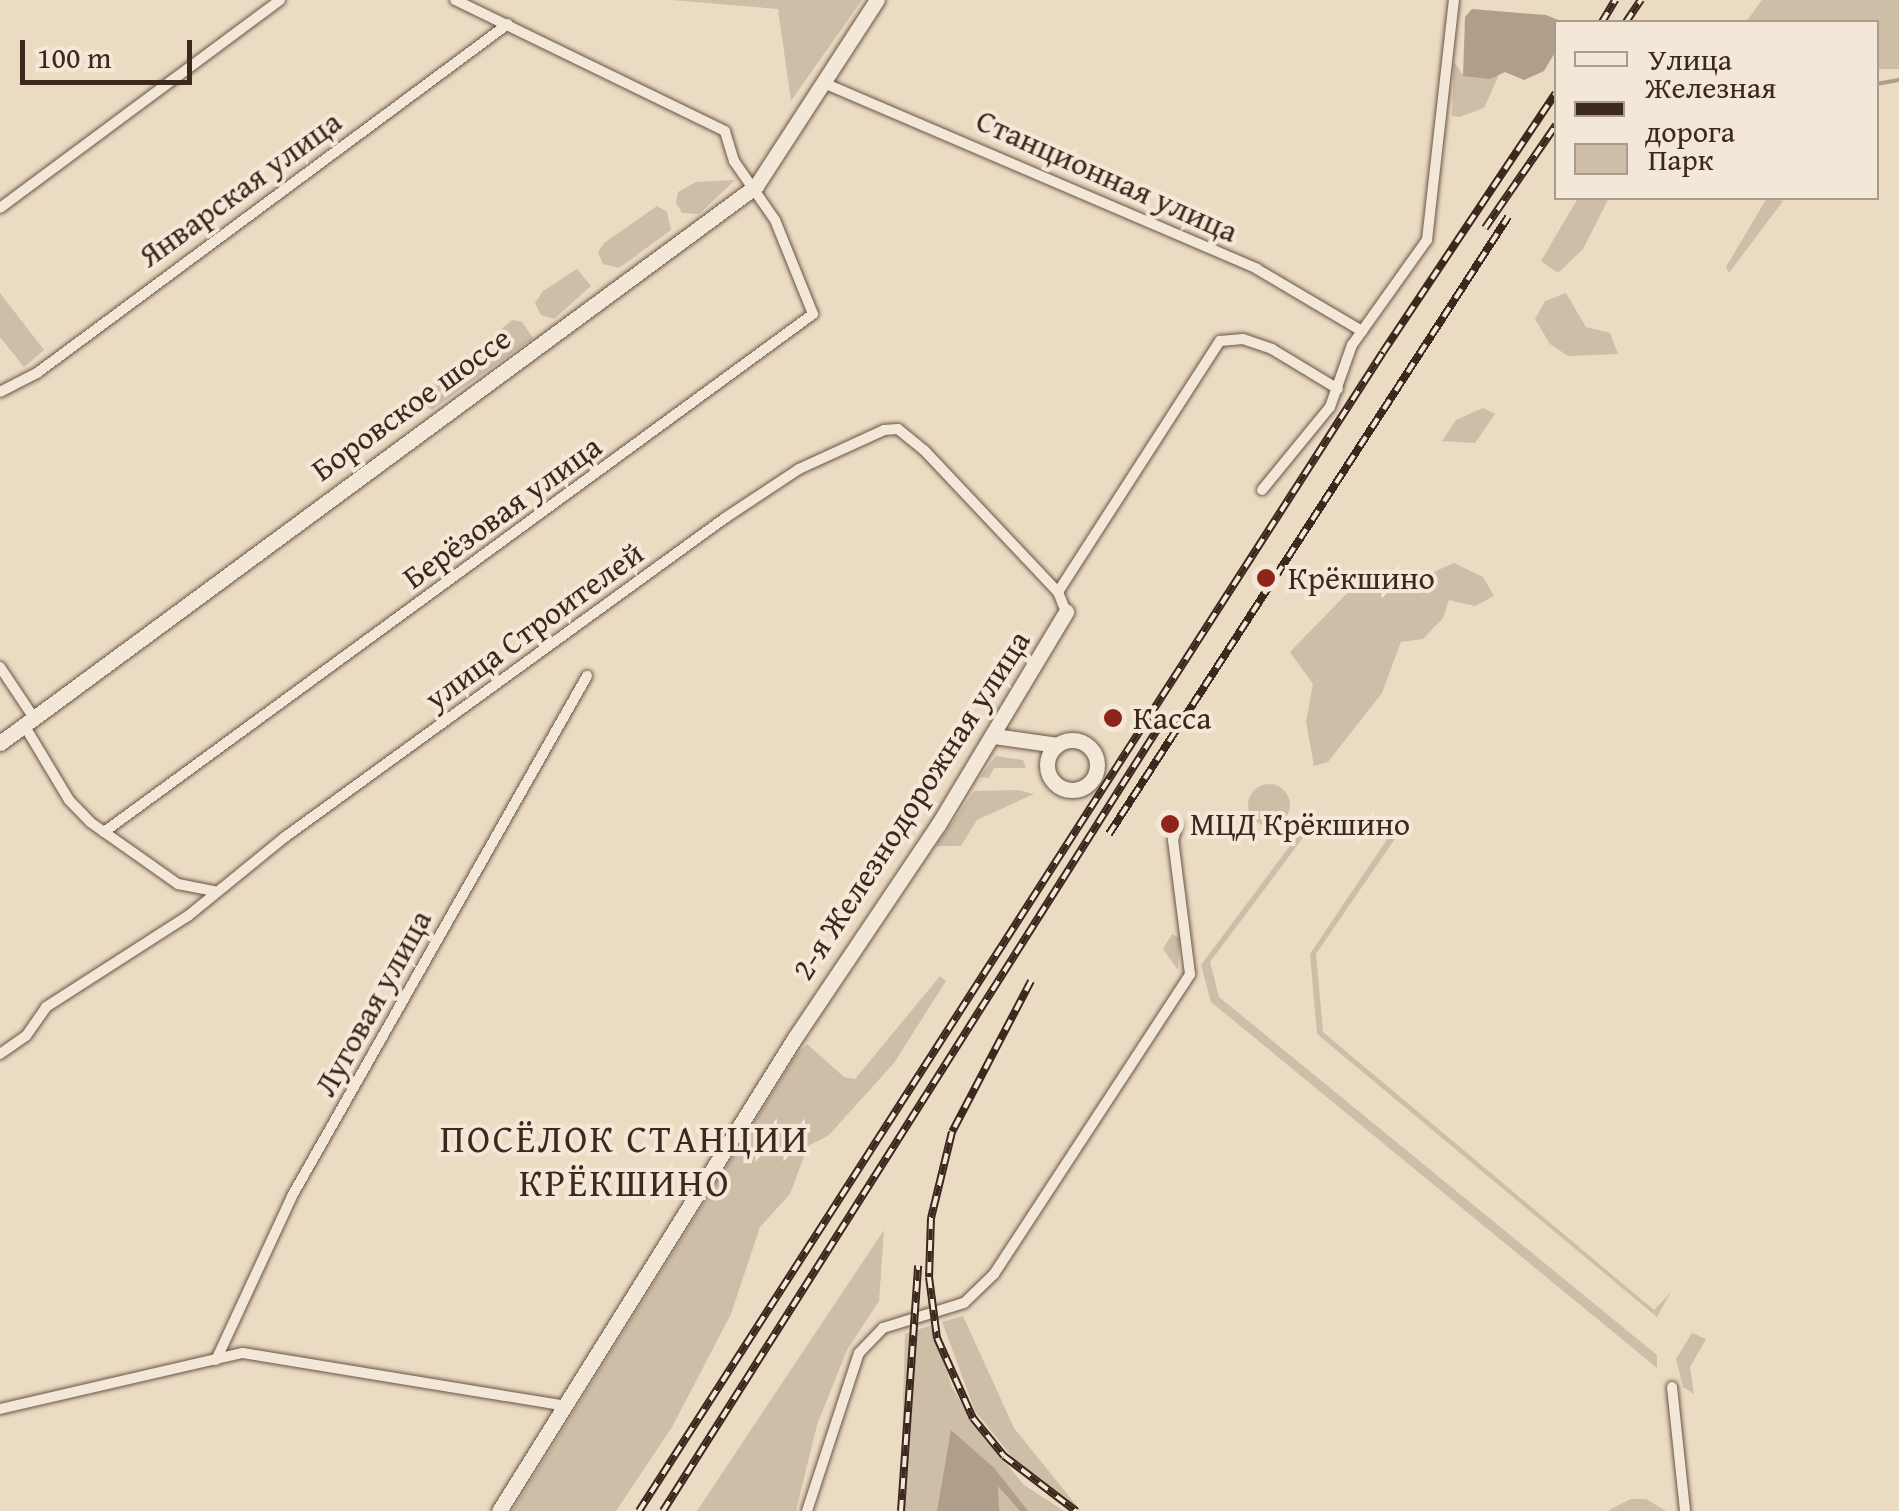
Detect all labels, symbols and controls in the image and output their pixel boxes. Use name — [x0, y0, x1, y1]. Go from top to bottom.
scale bar — [25, 20, 198, 82]
legend — [1554, 20, 1879, 200]
text: 100 m — [37, 35, 111, 79]
text: Улица — [1648, 37, 1732, 81]
text: Железная дорога — [1645, 65, 1776, 153]
street label: Станционная улица — [970, 101, 1244, 251]
street label: Январская улица — [131, 103, 349, 275]
text: Парк — [1648, 137, 1714, 181]
street label: Боровское шоссе — [304, 319, 518, 489]
street label: Берёзовая улица — [395, 427, 609, 597]
street label: улица Строителей — [417, 534, 651, 718]
place label: Крёкшино — [1288, 559, 1435, 597]
marker: Крёкшино — [1253, 565, 1279, 591]
street label: 2-я Железнодорожная улица — [784, 623, 1038, 987]
place label: Касса — [1133, 699, 1212, 737]
marker: Касса — [1102, 707, 1124, 729]
place label: МЦД Крёкшино — [1190, 805, 1410, 843]
marker: МЦД Крёкшино — [1159, 813, 1181, 835]
street label: Луговая улица — [306, 903, 440, 1103]
district label: ПОСЁЛОК СТАНЦИИ КРЁКШИНО — [440, 1116, 810, 1206]

